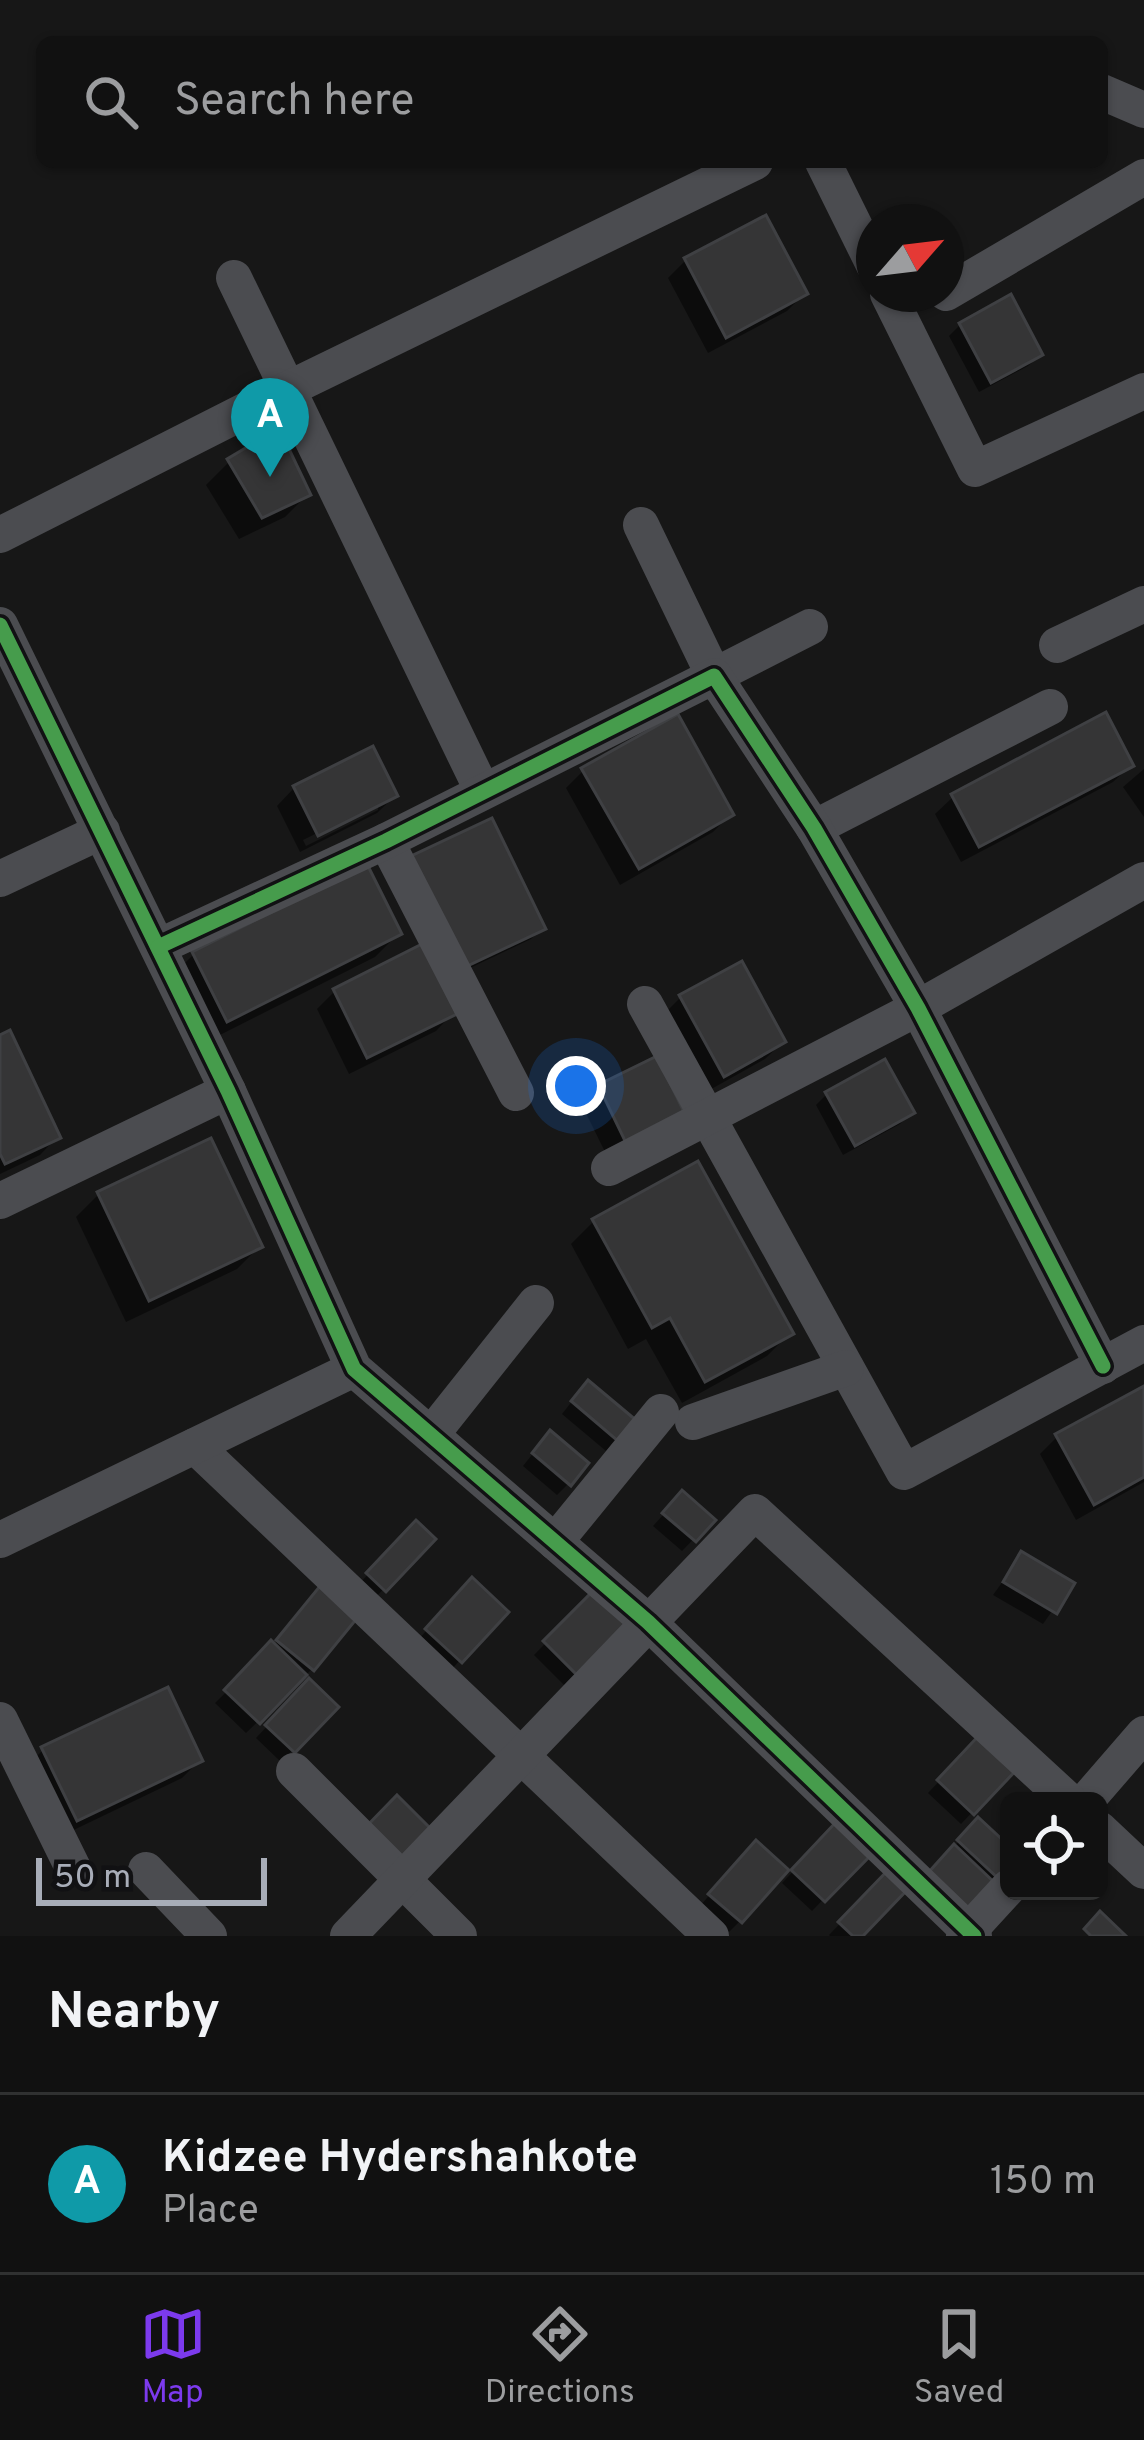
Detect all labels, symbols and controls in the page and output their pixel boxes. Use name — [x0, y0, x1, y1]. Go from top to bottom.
search box — [36, 36, 1108, 168]
icon: search — [78, 69, 144, 135]
text: Search here — [174, 74, 414, 131]
north arrow — [856, 204, 964, 312]
pin: A — [231, 378, 309, 477]
your location — [546, 1056, 606, 1116]
map controls — [1000, 1792, 1108, 1900]
button: locate — [1000, 1792, 1108, 1900]
scale bar — [36, 1852, 267, 1905]
text: 50 m — [54, 1858, 131, 1900]
text: Nearby — [48, 1982, 220, 2047]
text: Kidzee Hydershahkote — [162, 2131, 638, 2188]
text: A — [73, 2159, 101, 2208]
text: 150 m — [990, 2159, 1096, 2208]
text: Place — [162, 2188, 259, 2237]
tab: Map — [140, 2301, 206, 2415]
tab: Directions — [485, 2301, 635, 2415]
tab: Saved — [914, 2301, 1004, 2415]

